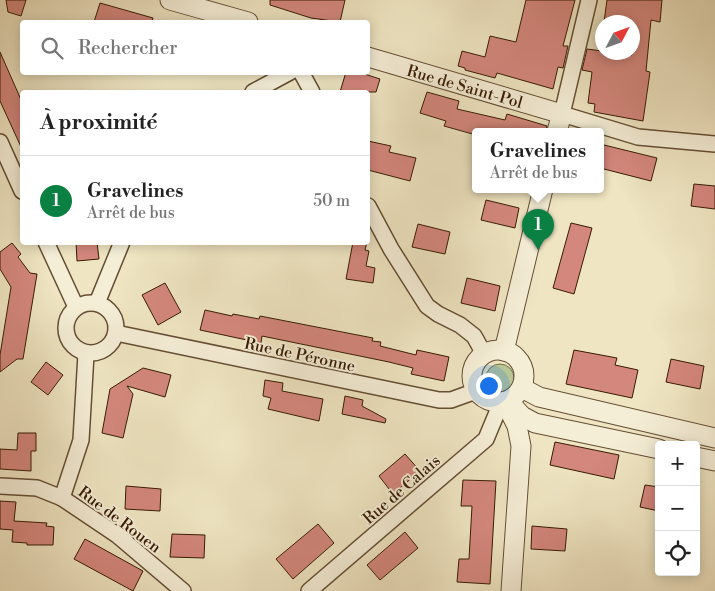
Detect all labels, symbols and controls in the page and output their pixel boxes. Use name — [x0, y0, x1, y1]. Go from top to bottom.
north arrow — [595, 15, 640, 60]
search box — [20, 20, 370, 75]
icon: search — [38, 34, 66, 62]
text: Rechercher — [78, 36, 177, 60]
street label: Rue de Saint-Pol — [404, 61, 525, 113]
text: À proximité — [40, 110, 157, 136]
popup — [472, 128, 604, 193]
text: Gravelines — [490, 139, 586, 163]
text: Arrêt de bus — [490, 163, 578, 183]
text: Gravelines — [87, 179, 183, 203]
text: 1 — [52, 191, 60, 211]
text: 50 m — [313, 191, 350, 211]
text: Arrêt de bus — [87, 203, 175, 223]
pin: 1 — [522, 209, 554, 250]
street label: Rue de Péronne — [243, 333, 357, 376]
your location — [476, 373, 502, 399]
map controls — [655, 441, 700, 576]
button: + — [655, 441, 700, 486]
street label: Rue de Calais — [359, 451, 445, 529]
street label: Rue de Rouen — [74, 482, 165, 558]
button: − — [655, 486, 700, 531]
button: locate — [655, 531, 700, 576]

